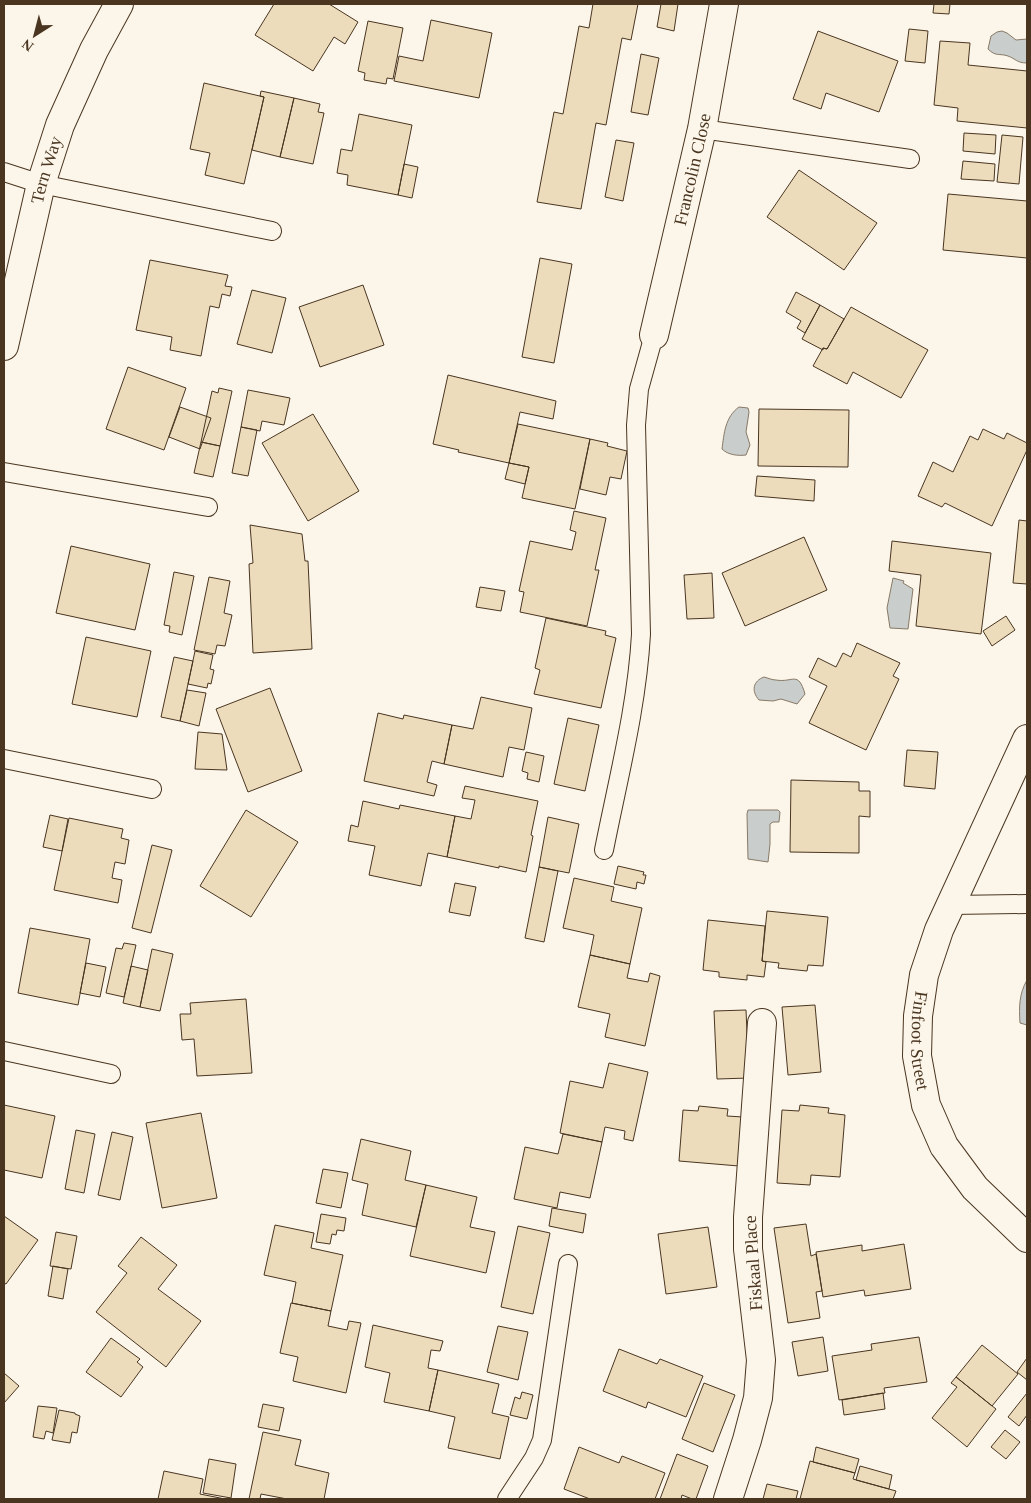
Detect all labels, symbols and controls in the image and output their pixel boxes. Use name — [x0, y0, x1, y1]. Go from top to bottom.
north arrow — [10, 10, 60, 60]
text: N — [19, 36, 36, 54]
street label: Francolin Close — [670, 112, 715, 228]
street label: Tern Way — [27, 134, 66, 206]
street label: Finfoot Street — [907, 990, 933, 1092]
street label: Fiskaal Place — [740, 1215, 766, 1311]

